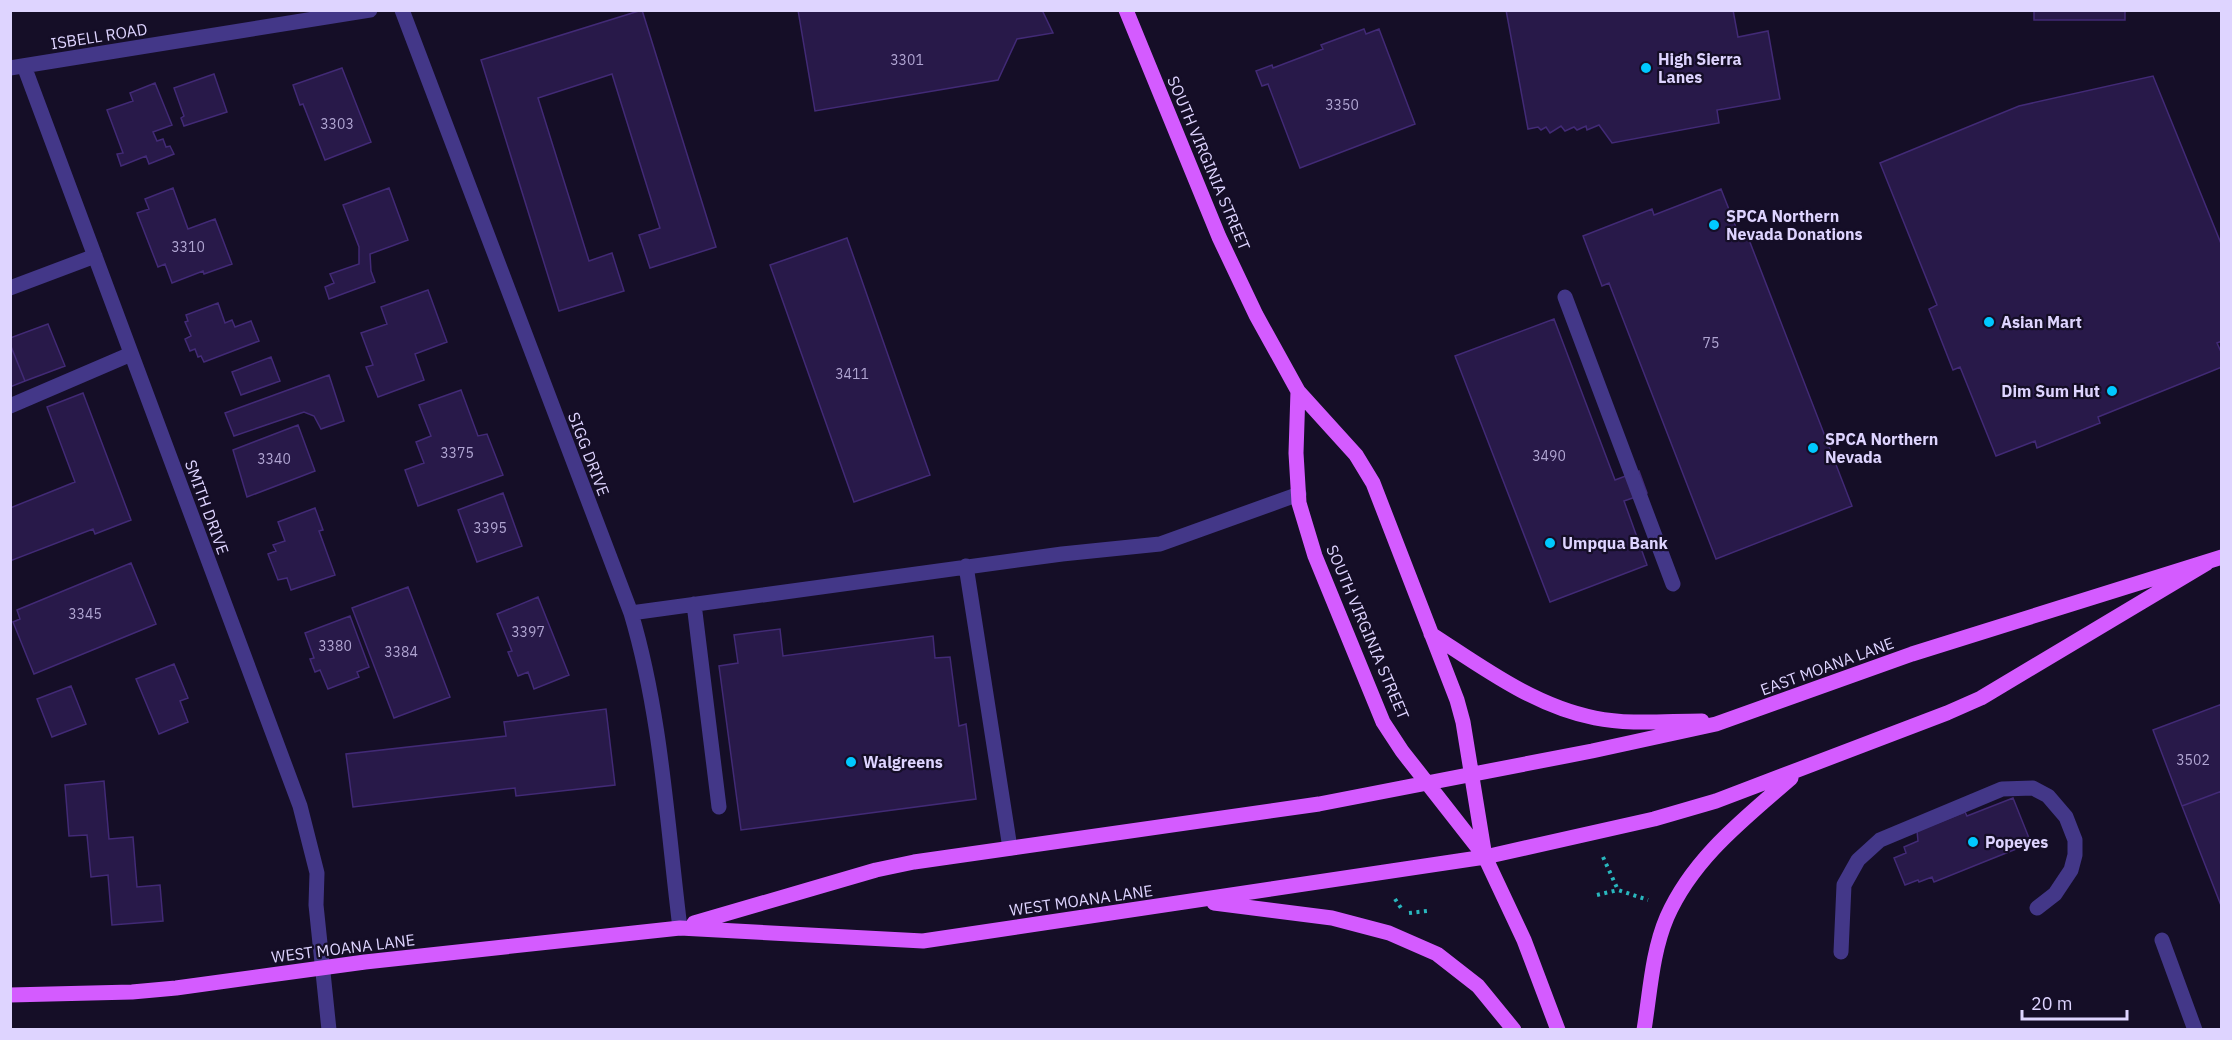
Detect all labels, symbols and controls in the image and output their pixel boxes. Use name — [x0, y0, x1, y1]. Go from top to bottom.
street label: ISBELL ROAD — [49, 19, 149, 53]
place label: High Sierra Lanes — [1658, 49, 1742, 87]
house number: 3301 — [890, 51, 924, 69]
marker: High Sierra Lanes — [1639, 61, 1653, 75]
street label: SOUTH VIRGINIA STREET — [1163, 73, 1255, 253]
house number: 3350 — [1325, 96, 1359, 114]
house number: 3303 — [320, 115, 354, 133]
place label: SPCA Northern Nevada Donations — [1726, 206, 1863, 244]
marker: SPCA Northern Nevada Donations — [1707, 218, 1721, 232]
house number: 3310 — [171, 238, 205, 256]
place label: Asian Mart — [2001, 312, 2082, 332]
marker: Asian Mart — [1982, 315, 1996, 329]
house number: 75 — [1703, 334, 1719, 352]
house number: 3411 — [835, 365, 869, 383]
place label: Dim Sum Hut — [2001, 381, 2100, 401]
marker: Dim Sum Hut — [2105, 384, 2119, 398]
street label: SIGG DRIVE — [564, 409, 614, 499]
place label: SPCA Northern Nevada — [1825, 429, 1938, 467]
marker: SPCA Northern Nevada — [1806, 441, 1820, 455]
house number: 3375 — [440, 444, 474, 462]
house number: 3490 — [1532, 447, 1566, 465]
house number: 3340 — [257, 450, 291, 468]
street label: SMITH DRIVE — [181, 457, 233, 557]
house number: 3395 — [473, 519, 507, 537]
place label: Umpqua Bank — [1562, 533, 1669, 553]
marker: Umpqua Bank — [1543, 536, 1557, 550]
street label: SOUTH VIRGINIA STREET — [1322, 542, 1414, 722]
house number: 3345 — [68, 605, 102, 623]
house number: 3397 — [511, 623, 545, 641]
street label: EAST MOANA LANE — [1758, 633, 1896, 699]
house number: 3380 — [318, 637, 352, 655]
house number: 3384 — [384, 643, 418, 661]
house number: 3502 — [2176, 751, 2210, 769]
place label: Walgreens — [863, 752, 943, 772]
marker: Walgreens — [844, 755, 858, 769]
place label: Popeyes — [1985, 832, 2048, 852]
marker: Popeyes — [1966, 835, 1980, 849]
street label: WEST MOANA LANE — [1008, 880, 1154, 920]
street label: WEST MOANA LANE — [270, 929, 416, 967]
scale bar — [2022, 983, 2127, 1021]
text: 20 m — [2031, 992, 2073, 1015]

